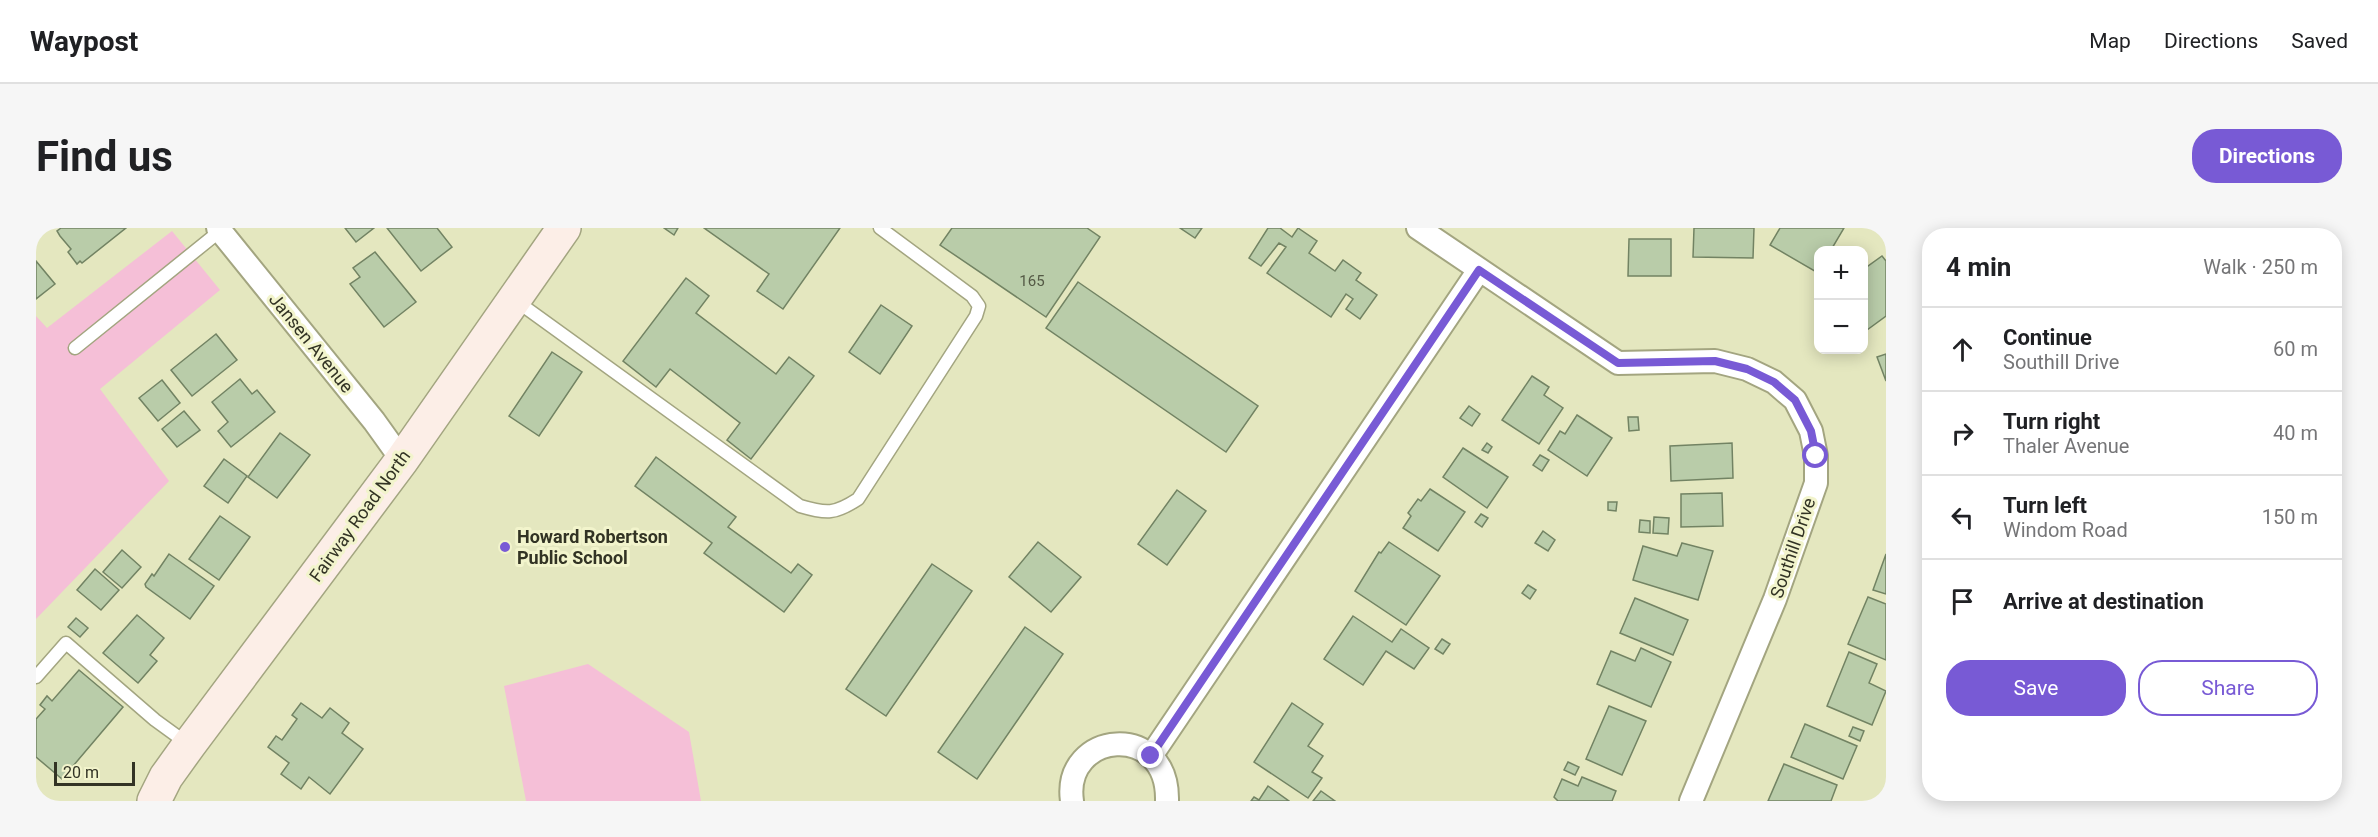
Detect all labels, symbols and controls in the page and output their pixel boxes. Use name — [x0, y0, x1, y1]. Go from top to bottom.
text: Waypost — [30, 25, 138, 58]
text: Map — [2089, 29, 2131, 53]
text: Directions — [2164, 29, 2258, 53]
text: Saved — [2291, 29, 2348, 53]
button: Directions — [2192, 129, 2342, 183]
text: Find us — [36, 132, 173, 181]
map controls — [1814, 246, 1868, 354]
button: + — [1814, 246, 1868, 300]
text: 4 min — [1946, 252, 2011, 282]
text: Walk · 250 m — [2203, 255, 2318, 279]
house number: 165 — [1019, 272, 1045, 290]
street label: Jansen Avenue — [265, 289, 358, 397]
button: − — [1814, 300, 1868, 354]
text: Continue — [2003, 325, 2092, 350]
icon: ahead — [1946, 333, 1979, 366]
text: 60 m — [2273, 337, 2318, 361]
text: Southill Drive — [2003, 350, 2119, 374]
text: Turn right — [2003, 409, 2100, 434]
icon: right — [1946, 417, 1979, 450]
text: 40 m — [2273, 421, 2318, 445]
text: Thaler Avenue — [2003, 434, 2129, 458]
route start — [1802, 442, 1828, 468]
street label: Fairway Road North — [305, 446, 414, 586]
text: Turn left — [2003, 493, 2087, 518]
street label: Southill Drive — [1766, 495, 1820, 601]
icon: left — [1946, 501, 1979, 534]
text: 150 m — [2262, 505, 2318, 529]
text: Windom Road — [2003, 518, 2128, 542]
place label: Howard Robertson Public School — [517, 526, 668, 568]
marker: Howard Robertson Public School — [498, 540, 512, 554]
icon: arrive — [1946, 585, 1979, 618]
text: Arrive at destination — [2003, 589, 2204, 614]
button: Save — [1946, 660, 2126, 716]
button: Share — [2138, 660, 2318, 716]
route end — [1137, 742, 1163, 768]
scale bar — [54, 759, 135, 786]
text: 20 m — [63, 763, 99, 782]

